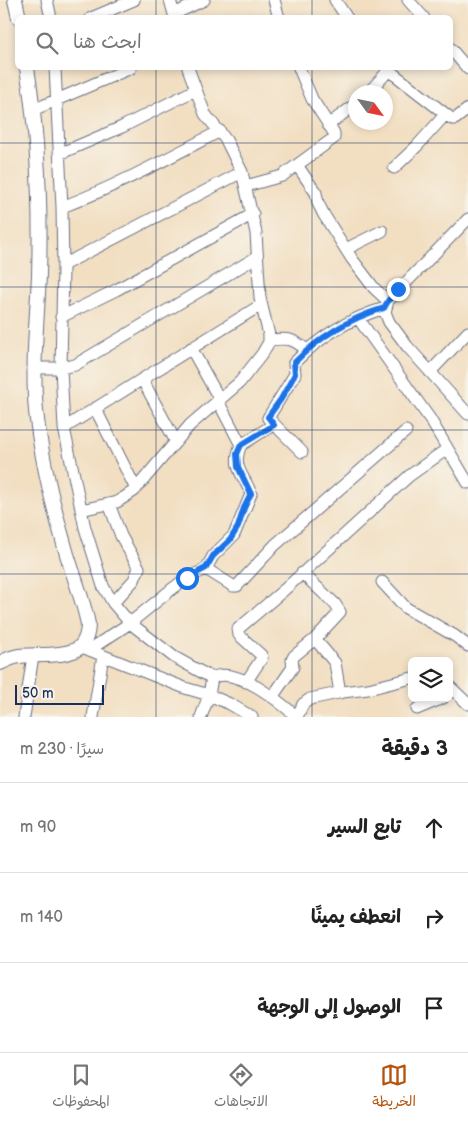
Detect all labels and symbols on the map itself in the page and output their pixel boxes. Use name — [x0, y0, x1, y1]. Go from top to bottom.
north arrow — [348, 85, 393, 130]
route end — [387, 278, 410, 301]
route start — [176, 567, 199, 590]
scale bar — [15, 682, 104, 705]

